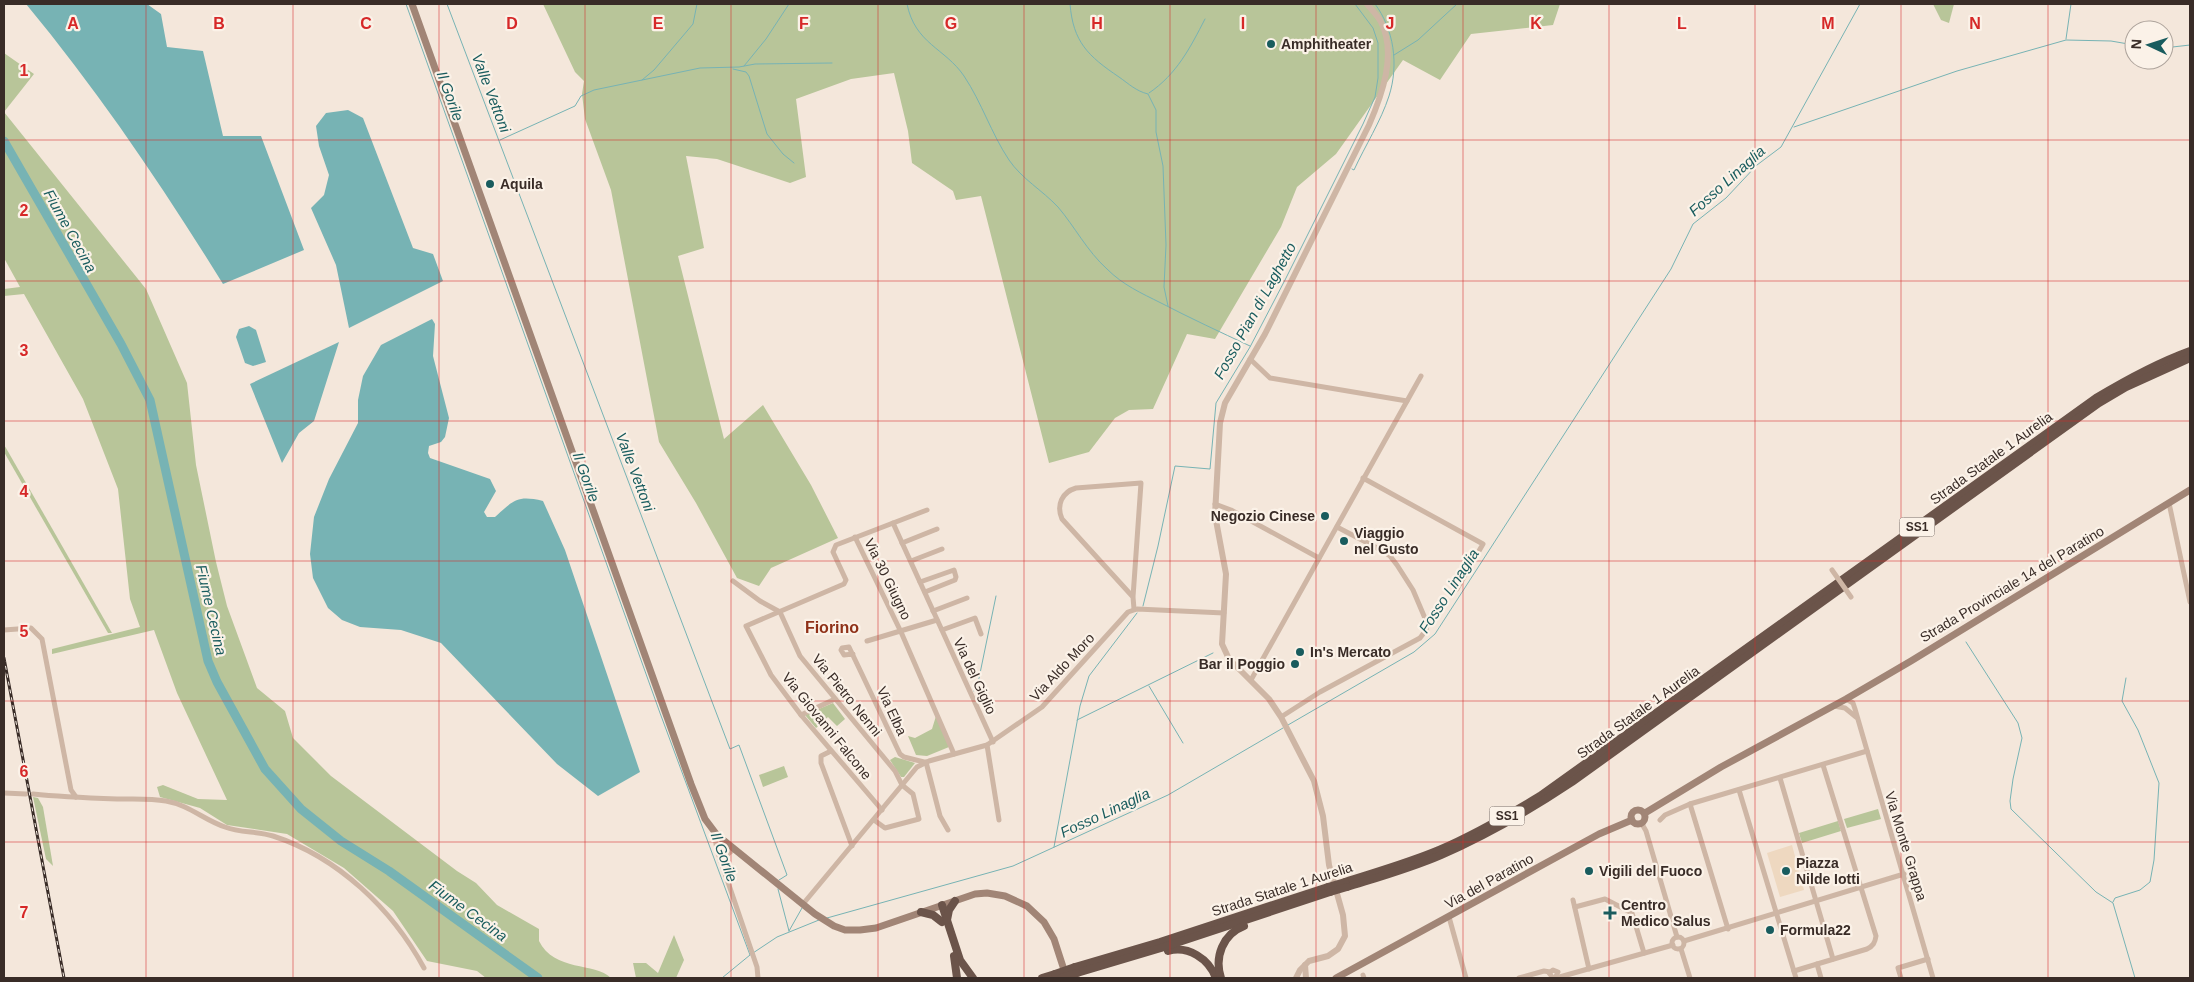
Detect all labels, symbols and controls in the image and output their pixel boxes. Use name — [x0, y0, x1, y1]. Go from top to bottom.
text: A — [67, 15, 79, 32]
text: B — [213, 15, 225, 32]
text: C — [360, 15, 372, 32]
text: D — [506, 15, 518, 32]
text: E — [653, 15, 664, 32]
text: F — [799, 15, 809, 32]
text: G — [945, 15, 957, 32]
text: H — [1091, 15, 1103, 32]
text: I — [1241, 15, 1245, 32]
text: J — [1386, 15, 1394, 32]
text: K — [1530, 15, 1542, 32]
text: L — [1677, 15, 1687, 32]
text: M — [1821, 15, 1835, 32]
text: N — [1969, 15, 1981, 32]
north arrow — [2124, 20, 2174, 70]
place label: Amphitheater — [1281, 36, 1372, 52]
marker: Amphitheater — [1265, 38, 1277, 50]
text: N — [2128, 38, 2144, 50]
water label: Valle Vettoni — [469, 51, 515, 135]
text: 1 — [20, 62, 29, 79]
water label: Il Gorile — [434, 69, 467, 123]
water label: Fosso Linaglia — [1685, 142, 1768, 219]
place label: Aquila — [500, 176, 543, 192]
marker: Aquila — [484, 178, 496, 190]
water label: Fiume Cecina — [41, 186, 100, 275]
text: 2 — [20, 202, 29, 219]
water label: Fosso Pian di Laghetto — [1210, 240, 1299, 382]
text: 3 — [20, 342, 29, 359]
street label: Strada Statale 1 Aurelia — [1927, 408, 2055, 508]
water label: Valle Vettoni — [613, 430, 659, 514]
water label: Il Gorile — [570, 450, 603, 504]
text: 4 — [20, 483, 29, 500]
place label: Negozio Cinese — [1211, 508, 1315, 524]
marker: Negozio Cinese — [1319, 510, 1331, 522]
road number: SS1 — [1900, 518, 1934, 536]
street label: Strada Provinciale 14 del Paratino — [1917, 523, 2107, 645]
place label: Viaggio nel Gusto — [1354, 525, 1419, 557]
marker: Viaggio nel Gusto — [1338, 535, 1350, 547]
street label: Via 30 Giugno — [861, 536, 915, 622]
water label: Fosso Linaglia — [1415, 546, 1482, 636]
water label: Fiume Cecina — [193, 563, 230, 657]
district label: Fiorino — [805, 619, 859, 636]
text: 5 — [20, 623, 29, 640]
street label: Via Aldo Moro — [1027, 630, 1098, 704]
street label: Via del Giglio — [950, 635, 1000, 717]
place label: In's Mercato — [1310, 644, 1391, 660]
marker: In's Mercato — [1294, 646, 1306, 658]
street label: Via Pietro Nenni — [809, 651, 885, 739]
place label: Bar il Poggio — [1199, 656, 1285, 672]
marker: Bar il Poggio — [1289, 658, 1301, 670]
street label: Strada Statale 1 Aurelia — [1574, 662, 1702, 762]
street label: Via Giovanni Falcone — [779, 669, 875, 783]
street label: Via Elba — [874, 684, 910, 738]
text: 6 — [20, 763, 29, 780]
water label: Fosso Linaglia — [1057, 784, 1152, 841]
street label: Via Monte Grappa — [1882, 789, 1930, 903]
road number: SS1 — [1490, 806, 1524, 826]
water label: Il Gorile — [708, 830, 741, 884]
street label: Via del Paratino — [1442, 850, 1536, 912]
place label: Piazza Nilde Iotti — [1796, 855, 1860, 887]
street label: Strada Statale 1 Aurelia — [1210, 859, 1355, 919]
place label: Vigili del Fuoco — [1599, 863, 1702, 879]
marker: Vigili del Fuoco — [1583, 865, 1595, 877]
marker: Piazza Nilde Iotti — [1780, 865, 1792, 877]
water label: Fiume Cecina — [426, 877, 511, 945]
place label: Centro Medico Salus — [1621, 897, 1711, 929]
text: 7 — [20, 904, 29, 921]
marker: Centro Medico Salus — [1603, 906, 1617, 920]
place label: Formula22 — [1780, 922, 1851, 938]
marker: Formula22 — [1764, 924, 1776, 936]

